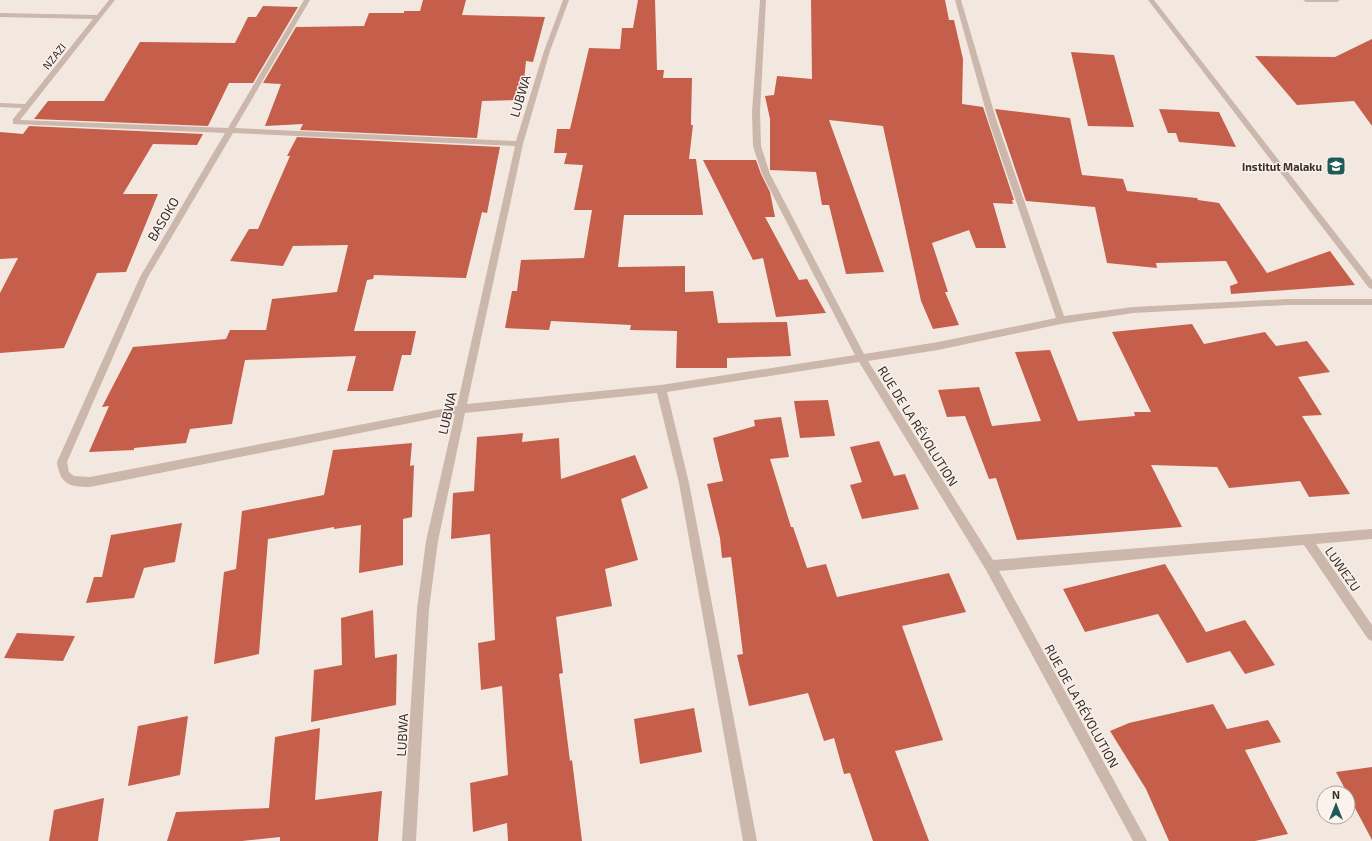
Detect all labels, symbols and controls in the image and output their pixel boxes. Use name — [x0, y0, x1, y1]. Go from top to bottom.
street label: NZAZI — [40, 40, 68, 72]
street label: LUBWA — [506, 73, 534, 119]
school or university icon: Institut Malaku — [1325, 155, 1347, 177]
place label: Institut Malaku — [1242, 160, 1322, 173]
street label: BASOKO — [144, 194, 182, 244]
street label: RUE DE LA RÉVOLUTION — [874, 362, 962, 489]
street label: LUBWA — [434, 390, 460, 436]
street label: LUWEZU — [1322, 544, 1364, 594]
street label: RUE DE LA RÉVOLUTION — [1041, 641, 1124, 771]
street label: LUBWA — [393, 713, 411, 757]
north arrow — [1316, 785, 1356, 825]
text: N — [1332, 788, 1340, 801]

